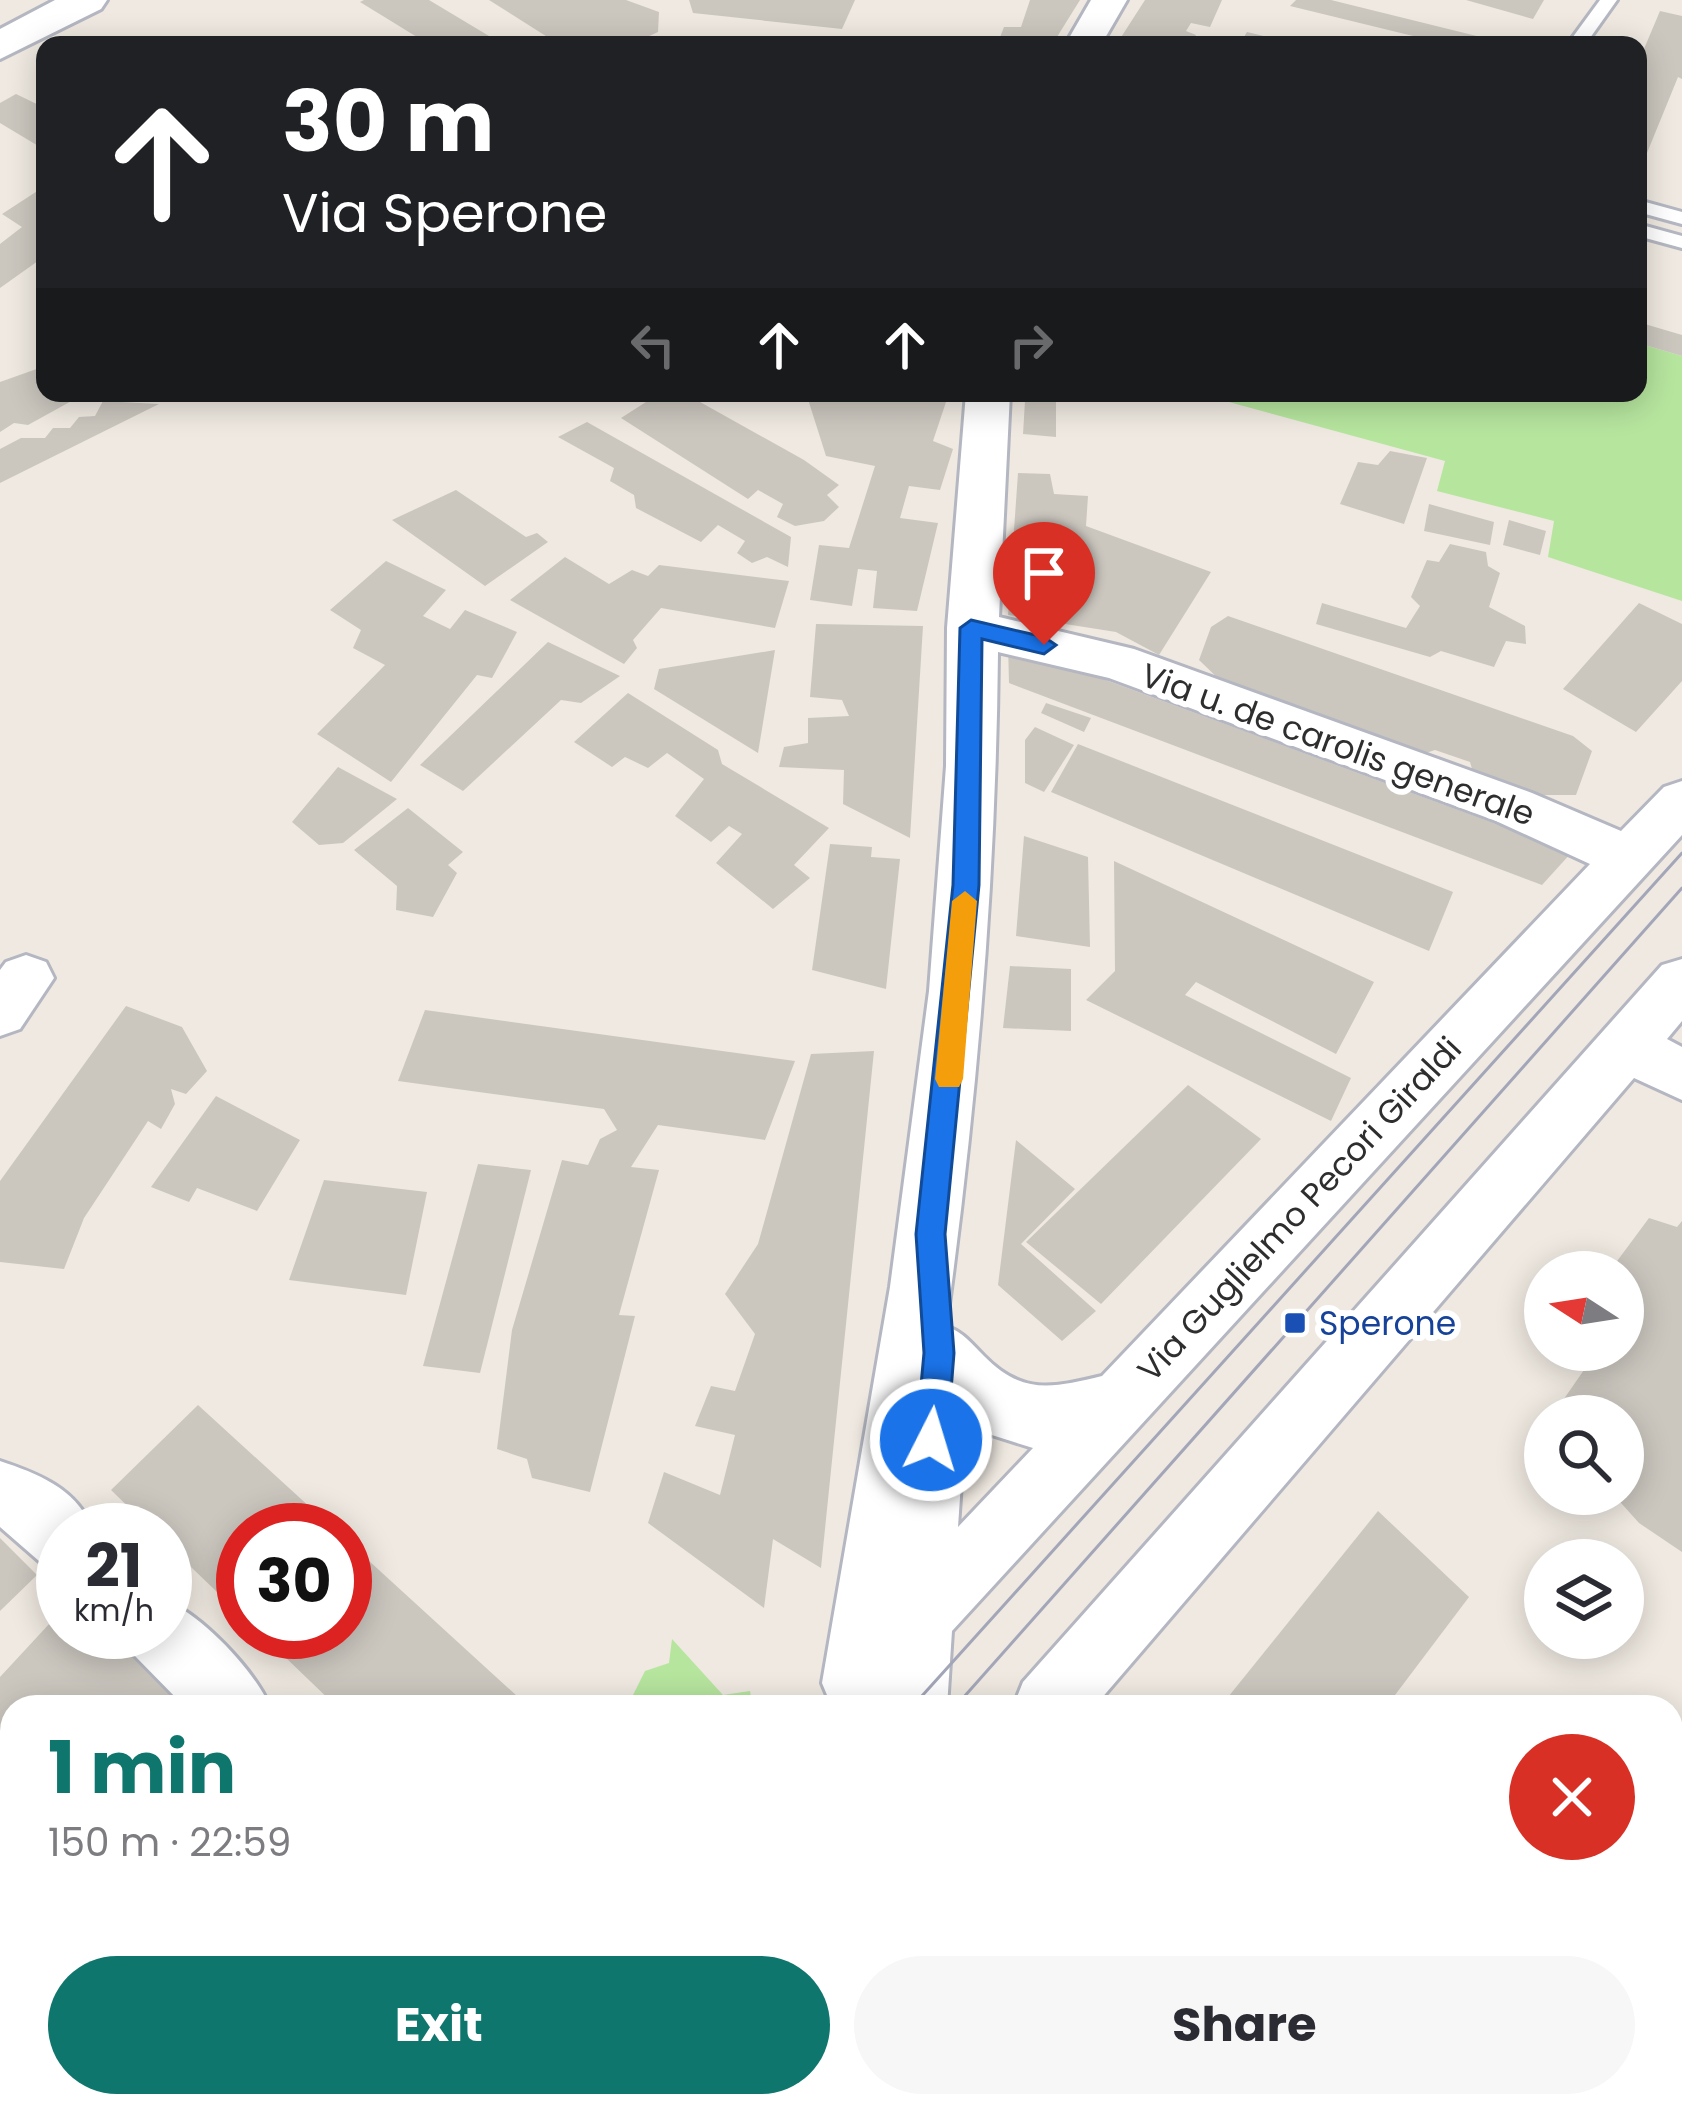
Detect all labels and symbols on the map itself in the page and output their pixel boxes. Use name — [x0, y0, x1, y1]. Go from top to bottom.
pin — [993, 522, 1095, 645]
street label: Via u. de carolis generale — [1135, 651, 1541, 838]
street label: Via Guglielmo Pecori Giraldi — [1127, 1026, 1472, 1392]
north arrow — [1524, 1251, 1644, 1371]
place label: Sperone — [1319, 1300, 1456, 1347]
marker: Sperone — [1282, 1310, 1308, 1336]
position arrow — [868, 1377, 994, 1503]
speed limit sign: 30 — [216, 1503, 372, 1659]

